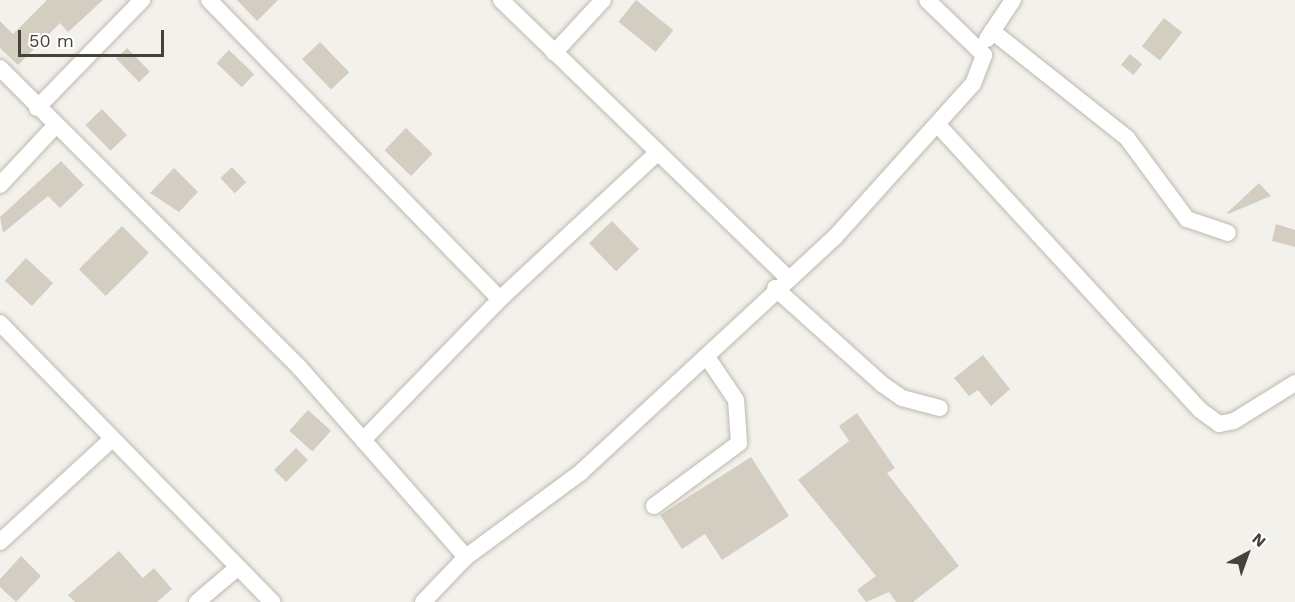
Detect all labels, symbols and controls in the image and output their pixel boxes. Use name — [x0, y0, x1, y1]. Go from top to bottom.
scale bar — [21, 18, 166, 56]
text: 50 m — [29, 30, 74, 51]
north arrow — [1217, 524, 1277, 584]
text: N — [1248, 529, 1270, 551]

